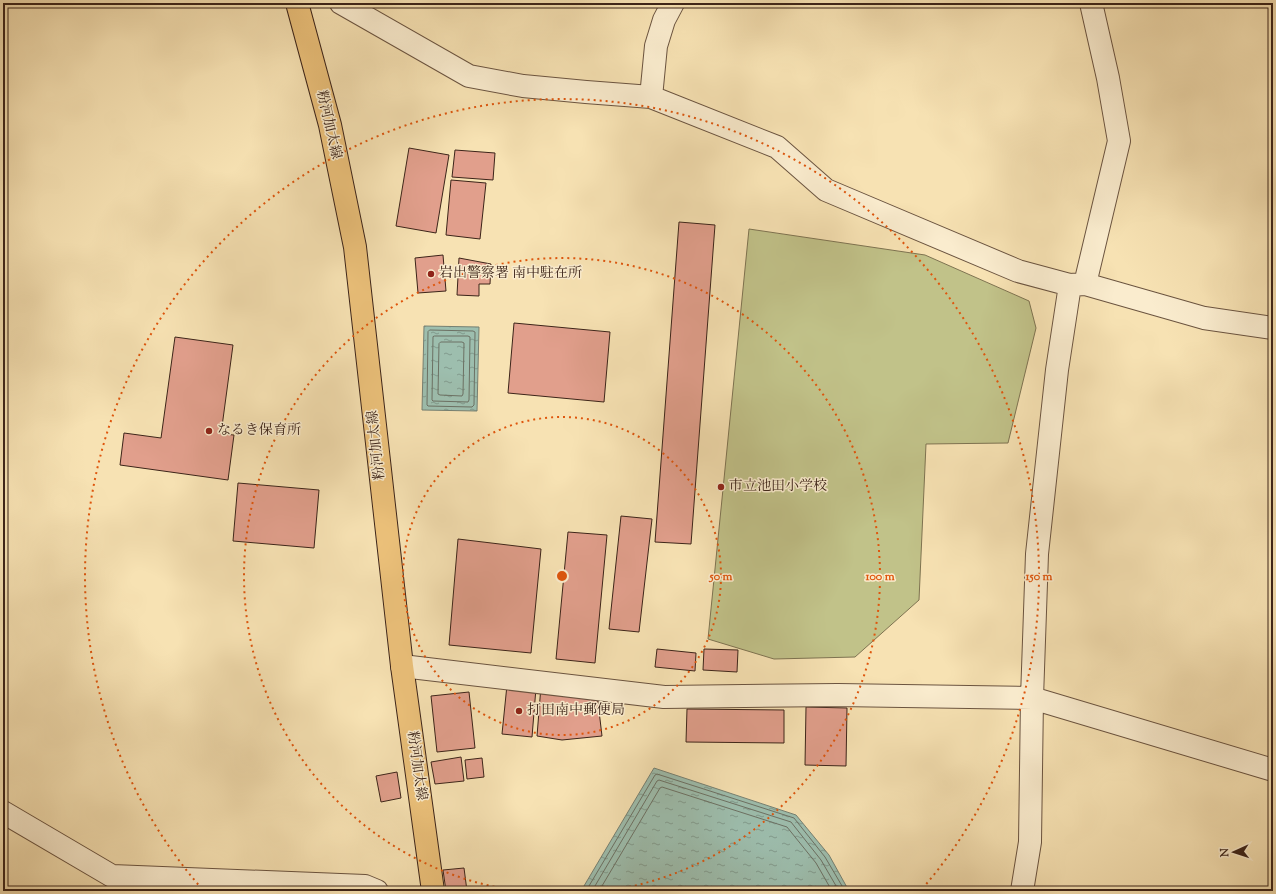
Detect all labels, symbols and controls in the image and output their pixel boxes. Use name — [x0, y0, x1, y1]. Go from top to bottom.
street label: 粉河加太線 — [310, 89, 346, 161]
place label: 岩出警察署 南中駐在所 — [439, 264, 582, 284]
marker: 岩出警察署 南中駐在所 — [426, 269, 436, 279]
street label: 粉河加太線 — [363, 409, 391, 481]
place label: なるき保育所 — [217, 421, 301, 441]
marker: なるき保育所 — [204, 426, 214, 436]
place label: 市立池田小学校 — [729, 477, 827, 497]
marker: 市立池田小学校 — [716, 482, 726, 492]
text: 50 m — [709, 568, 733, 586]
text: 100 m — [864, 568, 895, 586]
text: 150 m — [1024, 568, 1053, 586]
centre of rings — [555, 569, 569, 583]
place label: 打田南中郵便局 — [527, 701, 625, 721]
marker: 打田南中郵便局 — [514, 706, 524, 716]
street label: 粉河加太線 — [401, 730, 431, 802]
north arrow — [1214, 832, 1254, 872]
text: N — [1217, 847, 1233, 858]

